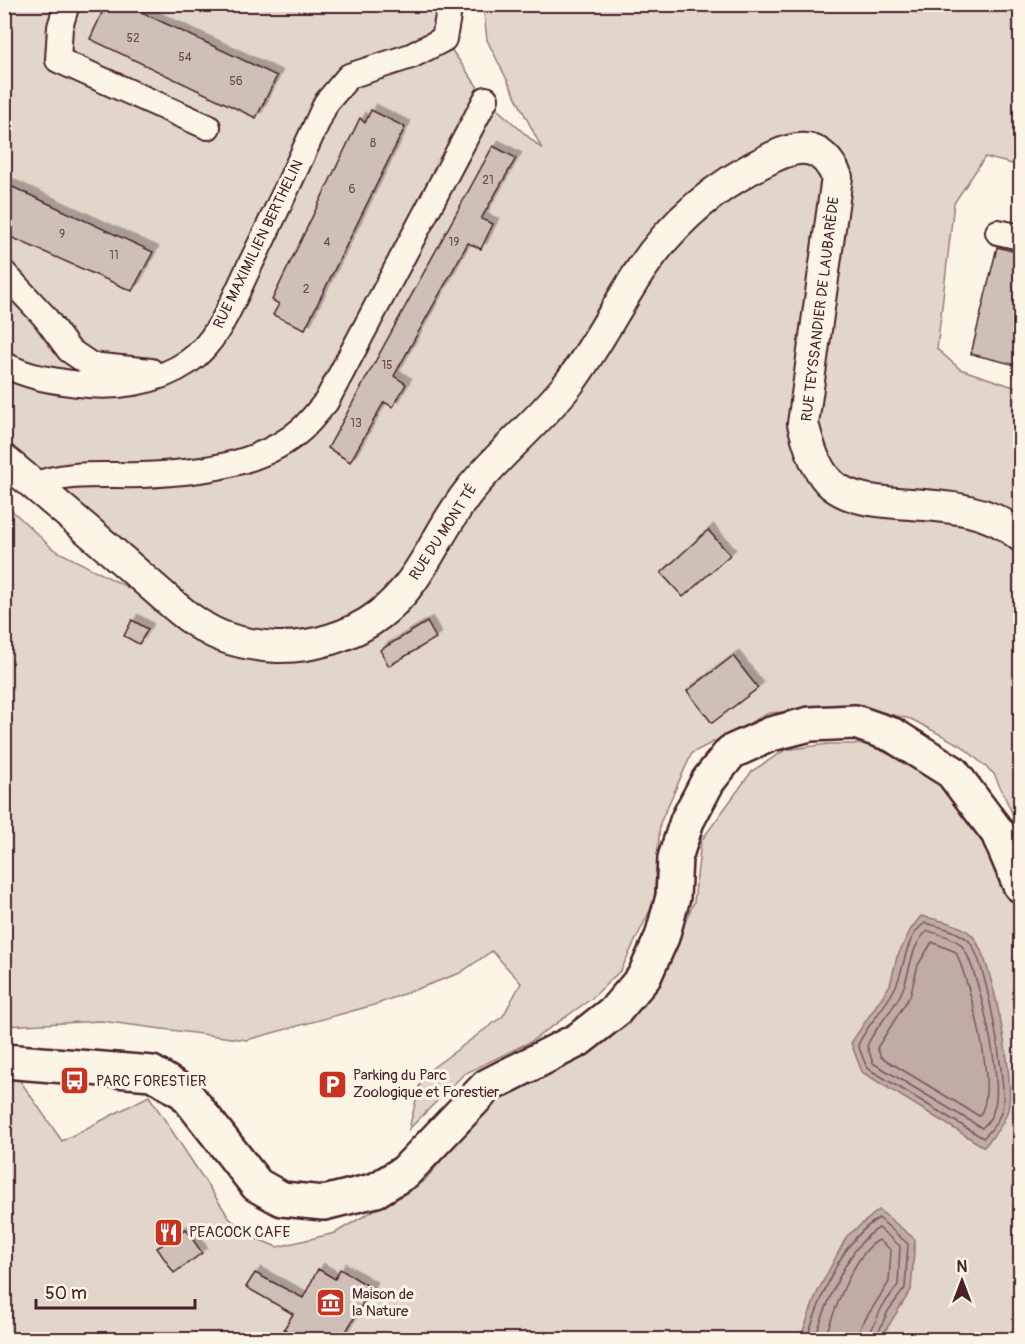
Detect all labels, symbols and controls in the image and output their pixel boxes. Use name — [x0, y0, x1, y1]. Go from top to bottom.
house number: 52 — [126, 31, 140, 46]
house number: 54 — [178, 50, 192, 65]
house number: 56 — [229, 74, 243, 89]
house number: 8 — [370, 136, 376, 151]
street label: RUE MAXIMILIEN BERTHELIN — [209, 157, 308, 332]
house number: 21 — [482, 173, 494, 188]
house number: 6 — [349, 182, 356, 197]
street label: RUE TEYSSANDIER DE LAUBARÈDE — [797, 195, 844, 423]
house number: 9 — [59, 227, 65, 242]
house number: 4 — [324, 235, 331, 250]
house number: 19 — [449, 235, 459, 250]
house number: 11 — [109, 248, 119, 263]
house number: 2 — [303, 282, 310, 297]
house number: 15 — [381, 358, 393, 373]
house number: 13 — [350, 416, 362, 431]
street label: RUE DU MONT TÉ — [405, 481, 482, 584]
bus stop icon: PARC FORESTIER — [59, 1065, 91, 1097]
place label: Parking du Parc Zoologique et Forestier — [353, 1066, 500, 1102]
parking icon: Parking du Parc Zoologique et Forestier — [316, 1068, 348, 1100]
place label: PARC FORESTIER — [96, 1072, 207, 1091]
restaurant icon: PEACOCK CAFE — [152, 1216, 184, 1248]
place label: PEACOCK CAFE — [189, 1223, 291, 1242]
north arrow — [932, 1251, 992, 1311]
text: N — [957, 1257, 968, 1277]
scale bar — [36, 1272, 195, 1310]
text: 50 m — [45, 1282, 87, 1305]
place label: Maison de la Nature — [352, 1285, 414, 1321]
museum icon: Maison de la Nature — [315, 1287, 347, 1319]

